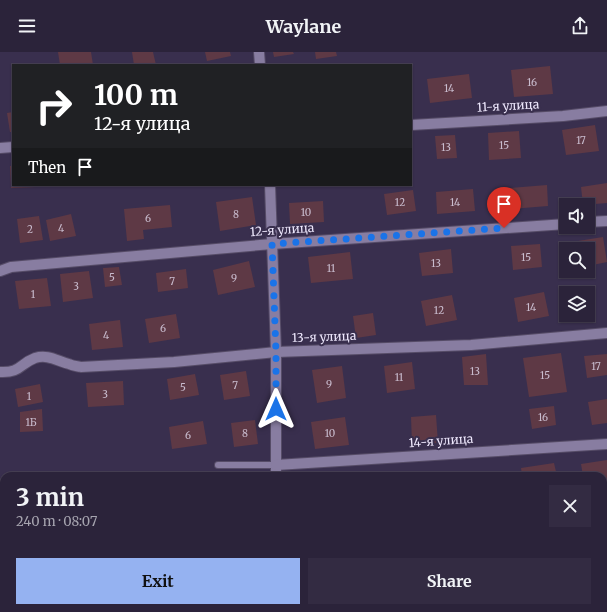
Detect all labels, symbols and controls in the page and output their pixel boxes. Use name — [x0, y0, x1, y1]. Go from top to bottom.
icon: menu — [16, 15, 38, 37]
text: Waylane — [266, 15, 341, 38]
icon: share — [569, 15, 591, 37]
house number: 16 — [527, 76, 537, 89]
text: 100 m — [94, 77, 178, 113]
icon: right — [28, 80, 80, 132]
house number: 14 — [444, 82, 454, 95]
street label: 11-я улица — [476, 96, 540, 115]
text: 12-я улица — [94, 112, 190, 135]
house number: 17 — [576, 134, 586, 147]
house number: 15 — [499, 139, 509, 152]
house number: 13 — [441, 141, 451, 154]
icon: arrive — [74, 156, 96, 178]
text: Then — [28, 158, 66, 177]
pin — [487, 187, 521, 228]
icon: arrive — [493, 193, 515, 215]
house number: 12 — [395, 196, 405, 209]
house number: 14 — [450, 196, 460, 209]
map controls — [559, 198, 595, 322]
button: sound — [559, 198, 595, 234]
house number: 10 — [301, 206, 311, 219]
house number: 8 — [233, 208, 239, 221]
house number: 6 — [145, 212, 151, 225]
street label: 12-я улица — [249, 220, 315, 239]
house number: 4 — [58, 222, 64, 235]
house number: 2 — [27, 223, 33, 236]
button: search — [559, 242, 595, 278]
house number: 15 — [521, 251, 531, 264]
house number: 13 — [431, 257, 441, 270]
house number: 11 — [327, 262, 336, 275]
house number: 5 — [109, 271, 115, 284]
house number: 9 — [231, 272, 237, 285]
house number: 7 — [169, 275, 175, 288]
house number: 3 — [73, 280, 79, 293]
button: layers — [559, 286, 595, 322]
house number: 1 — [31, 288, 36, 301]
house number: 14 — [526, 301, 536, 314]
house number: 12 — [434, 304, 444, 317]
house number: 6 — [160, 322, 166, 335]
street label: 13-я улица — [292, 328, 357, 345]
house number: 4 — [103, 329, 109, 342]
house number: 17 — [591, 360, 601, 373]
house number: 13 — [470, 365, 480, 378]
house number: 15 — [540, 369, 550, 382]
house number: 11 — [395, 371, 404, 384]
house number: 9 — [326, 378, 332, 391]
house number: 7 — [232, 379, 238, 392]
house number: 5 — [180, 381, 186, 394]
house number: 3 — [102, 388, 108, 401]
position arrow — [255, 388, 297, 430]
house number: 1 — [27, 390, 32, 403]
house number: 16 — [538, 411, 548, 424]
house number: 1Б — [25, 416, 37, 429]
house number: 8 — [242, 427, 248, 440]
house number: 10 — [325, 427, 335, 440]
house number: 6 — [185, 429, 191, 442]
street label: 14-я улица — [408, 431, 474, 450]
text: 3 min — [16, 482, 84, 513]
button: close — [549, 485, 591, 527]
text: 240 m · 08:07 — [16, 513, 97, 530]
button: Exit — [16, 558, 300, 604]
button: Share — [308, 558, 591, 604]

